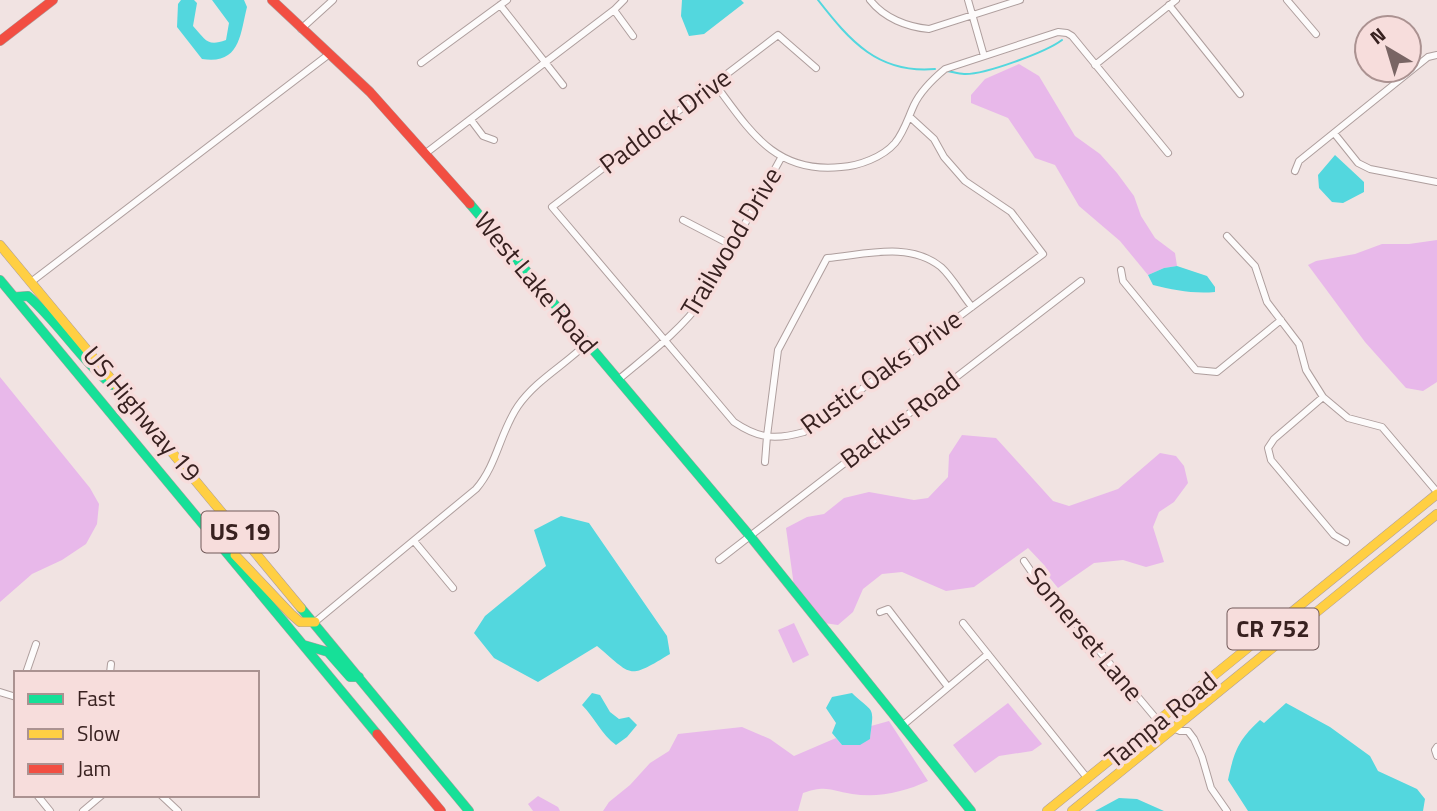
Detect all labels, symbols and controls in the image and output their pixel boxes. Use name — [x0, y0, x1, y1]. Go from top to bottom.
north arrow — [1353, 14, 1423, 84]
text: N — [1363, 20, 1391, 51]
street label: Paddock Drive — [591, 58, 739, 183]
street label: Trailwood Drive — [670, 159, 791, 324]
street label: West Lake Road — [465, 203, 608, 362]
street label: Rustic Oaks Drive — [792, 300, 969, 444]
street label: US Highway 19 — [74, 337, 211, 490]
street label: Backus Road — [832, 362, 968, 478]
road number: US 19 — [202, 512, 278, 552]
street label: Somerset Lane — [1018, 558, 1153, 709]
road number: CR 752 — [1228, 608, 1318, 650]
street label: Tampa Road — [1096, 662, 1225, 777]
legend — [14, 671, 259, 797]
text: Fast — [77, 682, 116, 714]
text: Slow — [77, 717, 120, 749]
text: Jam — [77, 752, 111, 784]

